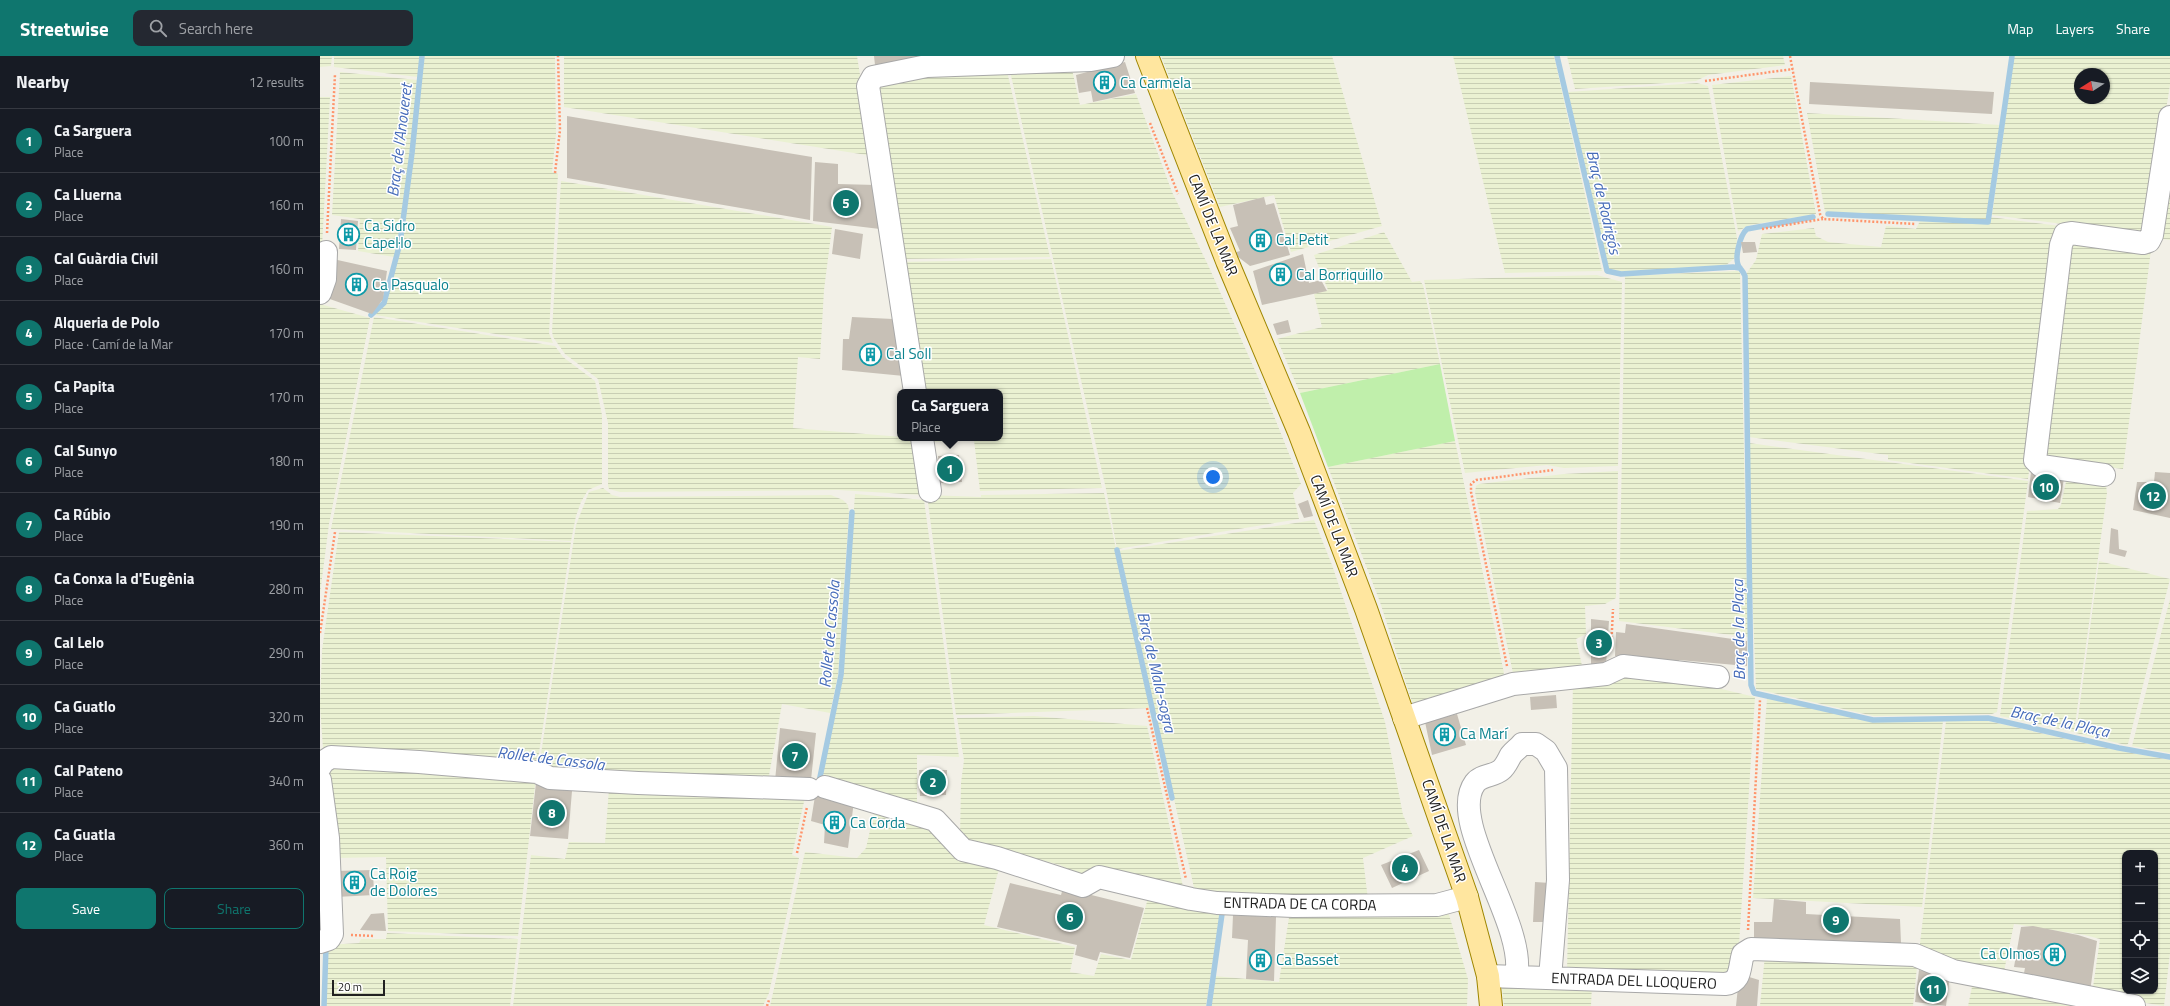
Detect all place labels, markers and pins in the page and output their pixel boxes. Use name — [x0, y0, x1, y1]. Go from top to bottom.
building icon: Ca Carmela — [1091, 70, 1117, 96]
place label: Ca Carmela — [1120, 71, 1191, 94]
pin: 5 — [833, 188, 859, 218]
place label: Ca Sidro Capel·lo — [364, 214, 415, 254]
building icon: Ca Sidro Capel·lo — [336, 222, 362, 248]
building icon: Cal Petit — [1247, 227, 1273, 253]
place label: Cal Petit — [1276, 228, 1329, 251]
building icon: Cal Borriquillo — [1268, 262, 1294, 288]
place label: Cal Borriquillo — [1296, 263, 1383, 286]
building icon: Ca Pasqualo — [344, 272, 370, 298]
place label: Ca Pasqualo — [372, 273, 449, 296]
building icon: Cal Soll — [858, 341, 884, 367]
place label: Cal Soll — [886, 342, 931, 365]
pin: 1 — [937, 454, 963, 484]
pin: 10 — [2033, 472, 2059, 502]
pin: 12 — [2140, 481, 2166, 511]
pin: 3 — [1586, 628, 1612, 658]
building icon: Ca Marí — [1432, 721, 1458, 747]
place label: Ca Marí — [1460, 722, 1509, 745]
pin: 7 — [782, 741, 808, 771]
pin: 2 — [920, 767, 946, 797]
pin: 8 — [539, 798, 565, 828]
building icon: Ca Corda — [822, 810, 848, 836]
place label: Ca Corda — [850, 811, 906, 834]
pin: 4 — [1392, 853, 1418, 883]
place label: Ca Roig de Dolores — [370, 862, 437, 902]
building icon: Ca Roig de Dolores — [341, 870, 367, 896]
pin: 6 — [1057, 902, 1083, 932]
pin: 9 — [1823, 905, 1849, 935]
building icon: Ca Olmos — [2042, 941, 2068, 967]
place label: Ca Olmos — [1980, 942, 2040, 965]
building icon: Ca Basset — [1248, 947, 1274, 973]
place label: Ca Basset — [1276, 948, 1339, 971]
pin: 11 — [1920, 974, 1946, 1004]

